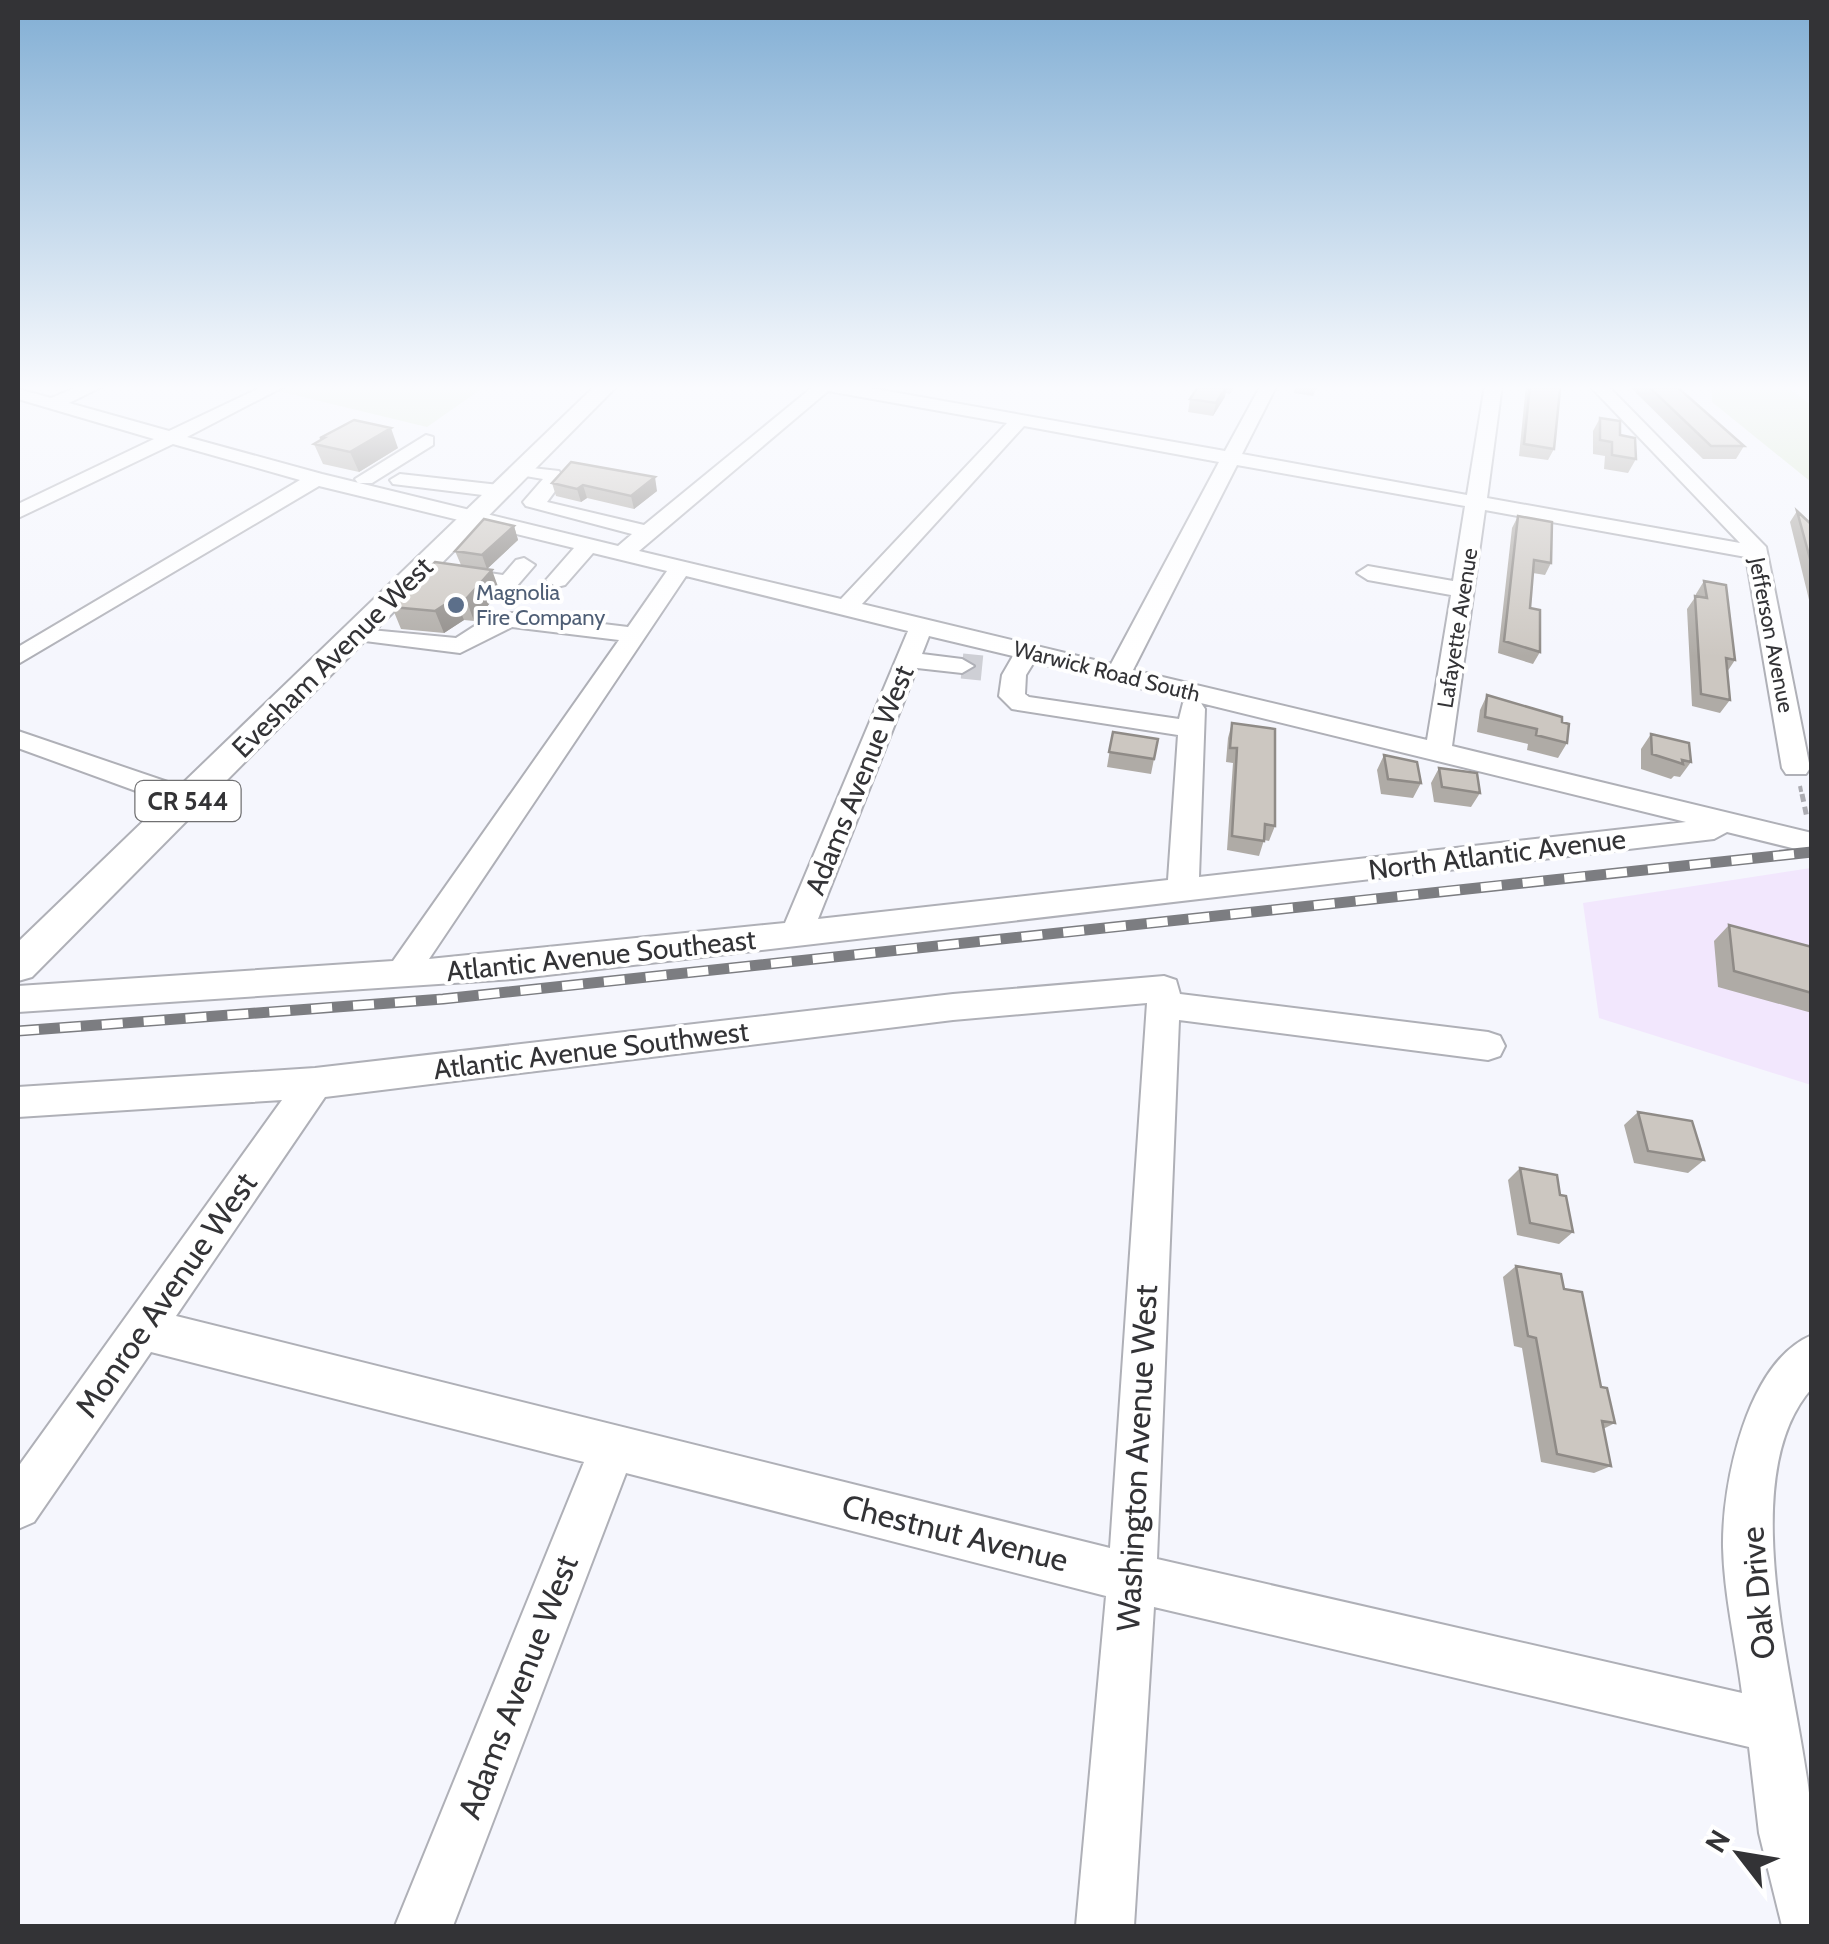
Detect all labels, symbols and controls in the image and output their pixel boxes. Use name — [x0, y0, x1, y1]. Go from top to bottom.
street label: Lafayette Avenue — [1432, 546, 1483, 710]
street label: Evesham Avenue West — [225, 550, 439, 764]
street label: Jefferson Avenue — [1743, 554, 1800, 715]
place label: Magnolia Fire Company — [476, 579, 605, 631]
marker: Magnolia Fire Company — [445, 594, 467, 616]
street label: Warwick Road South — [1011, 635, 1203, 708]
street label: Adams Avenue West — [797, 660, 921, 900]
road number: CR 544 — [136, 781, 240, 821]
street label: North Atlantic Avenue — [1366, 821, 1628, 887]
street label: Atlantic Avenue Southeast — [445, 922, 757, 988]
street label: Atlantic Avenue Southwest — [432, 1014, 750, 1086]
street label: Monroe Avenue West — [66, 1165, 265, 1425]
street label: Washington Avenue West — [1108, 1283, 1165, 1632]
street label: Chestnut Avenue — [838, 1486, 1072, 1579]
street label: Oak Drive — [1732, 1525, 1783, 1661]
street label: Adams Avenue West — [449, 1549, 586, 1824]
north arrow — [1689, 1804, 1789, 1904]
text: N — [1698, 1824, 1737, 1858]

